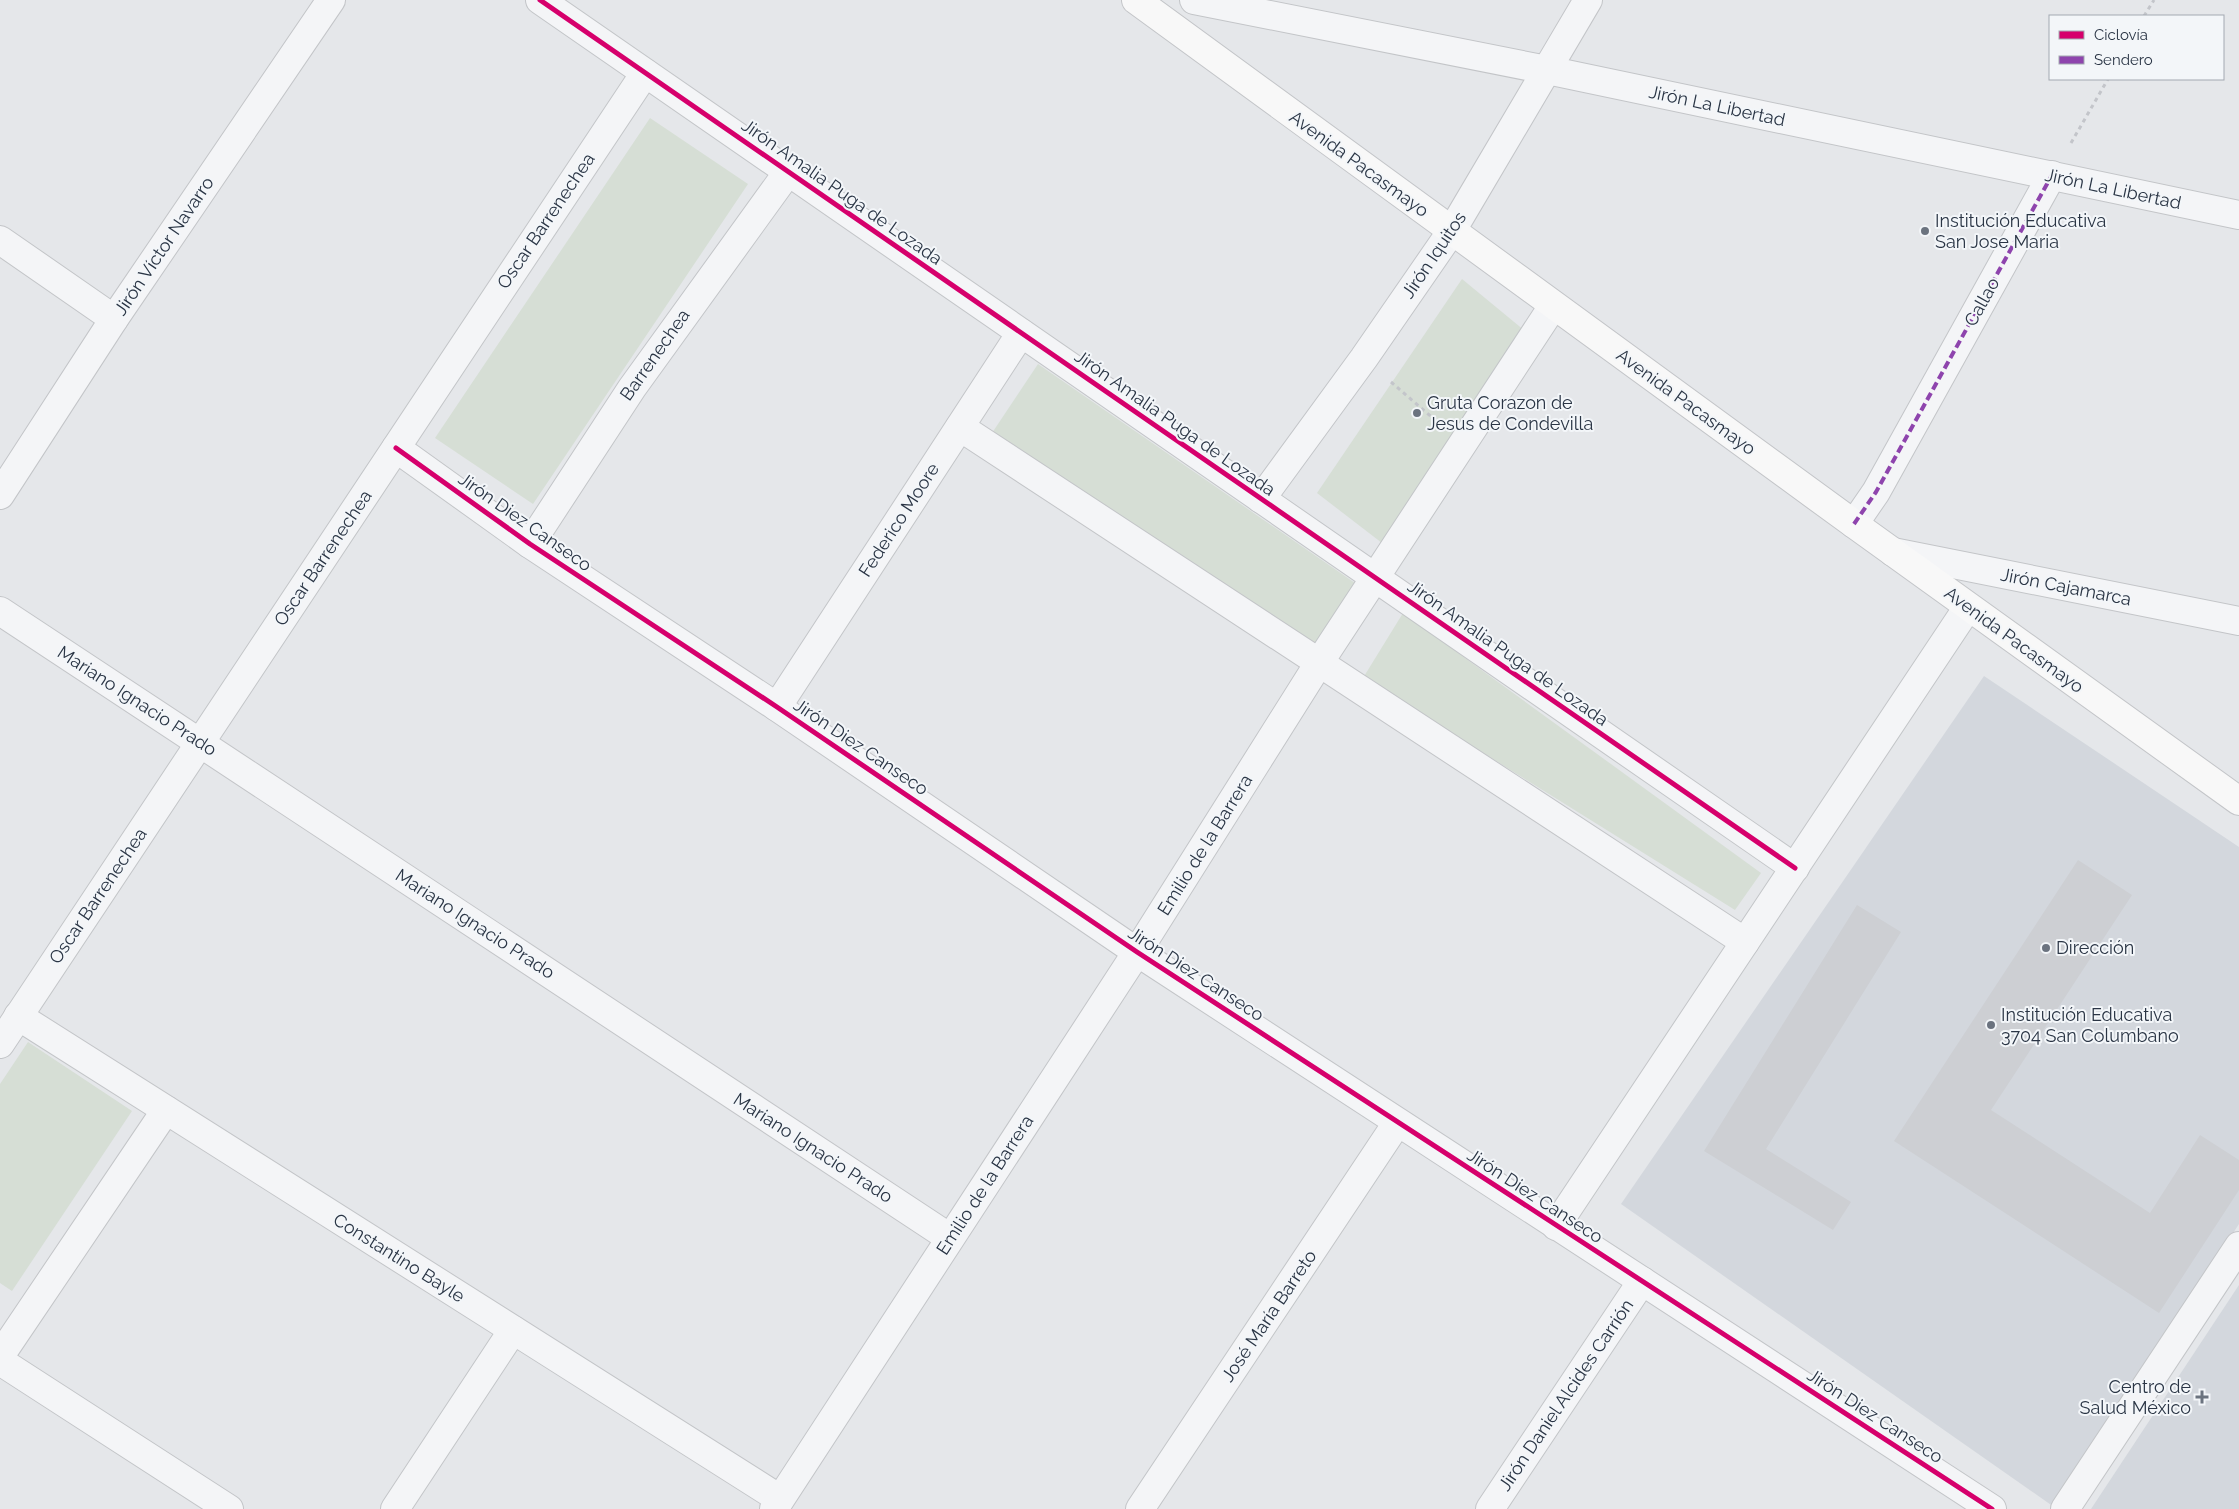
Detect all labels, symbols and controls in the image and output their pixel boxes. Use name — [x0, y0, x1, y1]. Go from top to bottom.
legend — [2049, 15, 2224, 80]
text: Ciclovía — [2094, 26, 2148, 44]
text: Sendero — [2094, 51, 2153, 69]
street label: Jirón La Libertad — [1647, 81, 1787, 130]
street label: Avenida Pacasmayo — [1286, 106, 1433, 221]
street label: Jirón Amalia Puga de Lozada — [738, 114, 947, 269]
street label: Oscar Barrenechea — [492, 149, 599, 292]
street label: Jirón La Libertad — [2043, 164, 2183, 213]
street label: Jirón Víctor Navarro — [109, 172, 218, 319]
street label: Jirón Iquitos — [1397, 207, 1470, 302]
place label: Institución Educativa San Jose Maria — [1935, 210, 2106, 252]
marker: Institución Educativa San Jose Maria — [1919, 225, 1931, 237]
street label: Callao — [1960, 273, 2004, 330]
street label: Barrenechea — [615, 305, 694, 404]
street label: Avenida Pacasmayo — [1613, 344, 1760, 459]
street label: Jirón Amalia Puga de Lozada — [1071, 345, 1280, 500]
place label: Gruta Corazon de Jesus de Condevilla — [1427, 392, 1593, 434]
marker: Gruta Corazon de Jesus de Condevilla — [1411, 407, 1423, 419]
street label: Federico Moore — [854, 459, 943, 581]
street label: Jirón Diez Canseco — [455, 468, 596, 576]
street label: Oscar Barrenechea — [269, 486, 376, 629]
street label: Jirón Cajamarca — [1999, 564, 2133, 609]
street label: Jirón Amalia Puga de Lozada — [1404, 575, 1613, 730]
street label: Avenida Pacasmayo — [1941, 582, 2088, 697]
street label: Mariano Ignacio Prado — [54, 641, 221, 760]
street label: Jirón Diez Canseco — [790, 694, 933, 799]
street label: Emilio de la Barrera — [1153, 771, 1256, 919]
street label: Oscar Barrenechea — [44, 824, 151, 967]
street label: Mariano Ignacio Prado — [392, 864, 559, 983]
street label: Jirón Diez Canseco — [1125, 922, 1268, 1025]
place label: Dirección — [2056, 937, 2134, 958]
marker: Dirección — [2040, 942, 2052, 954]
place label: Institución Educativa 3704 San Columbano — [2001, 1004, 2179, 1046]
marker: Institución Educativa 3704 San Columbano — [1985, 1019, 1997, 1031]
street label: Mariano Ignacio Prado — [730, 1088, 897, 1207]
street label: Emilio de la Barrera — [932, 1111, 1037, 1258]
street label: Jirón Diez Canseco — [1464, 1144, 1607, 1247]
street label: Constantino Bayle — [330, 1209, 469, 1307]
street label: José María Barreto — [1217, 1246, 1321, 1386]
street label: Jirón Daniel Alcides Carrión — [1494, 1295, 1638, 1494]
street label: Jirón Diez Canseco — [1804, 1364, 1947, 1467]
place label: Centro de Salud México — [2080, 1376, 2191, 1418]
marker: Centro de Salud México — [2195, 1390, 2209, 1404]

